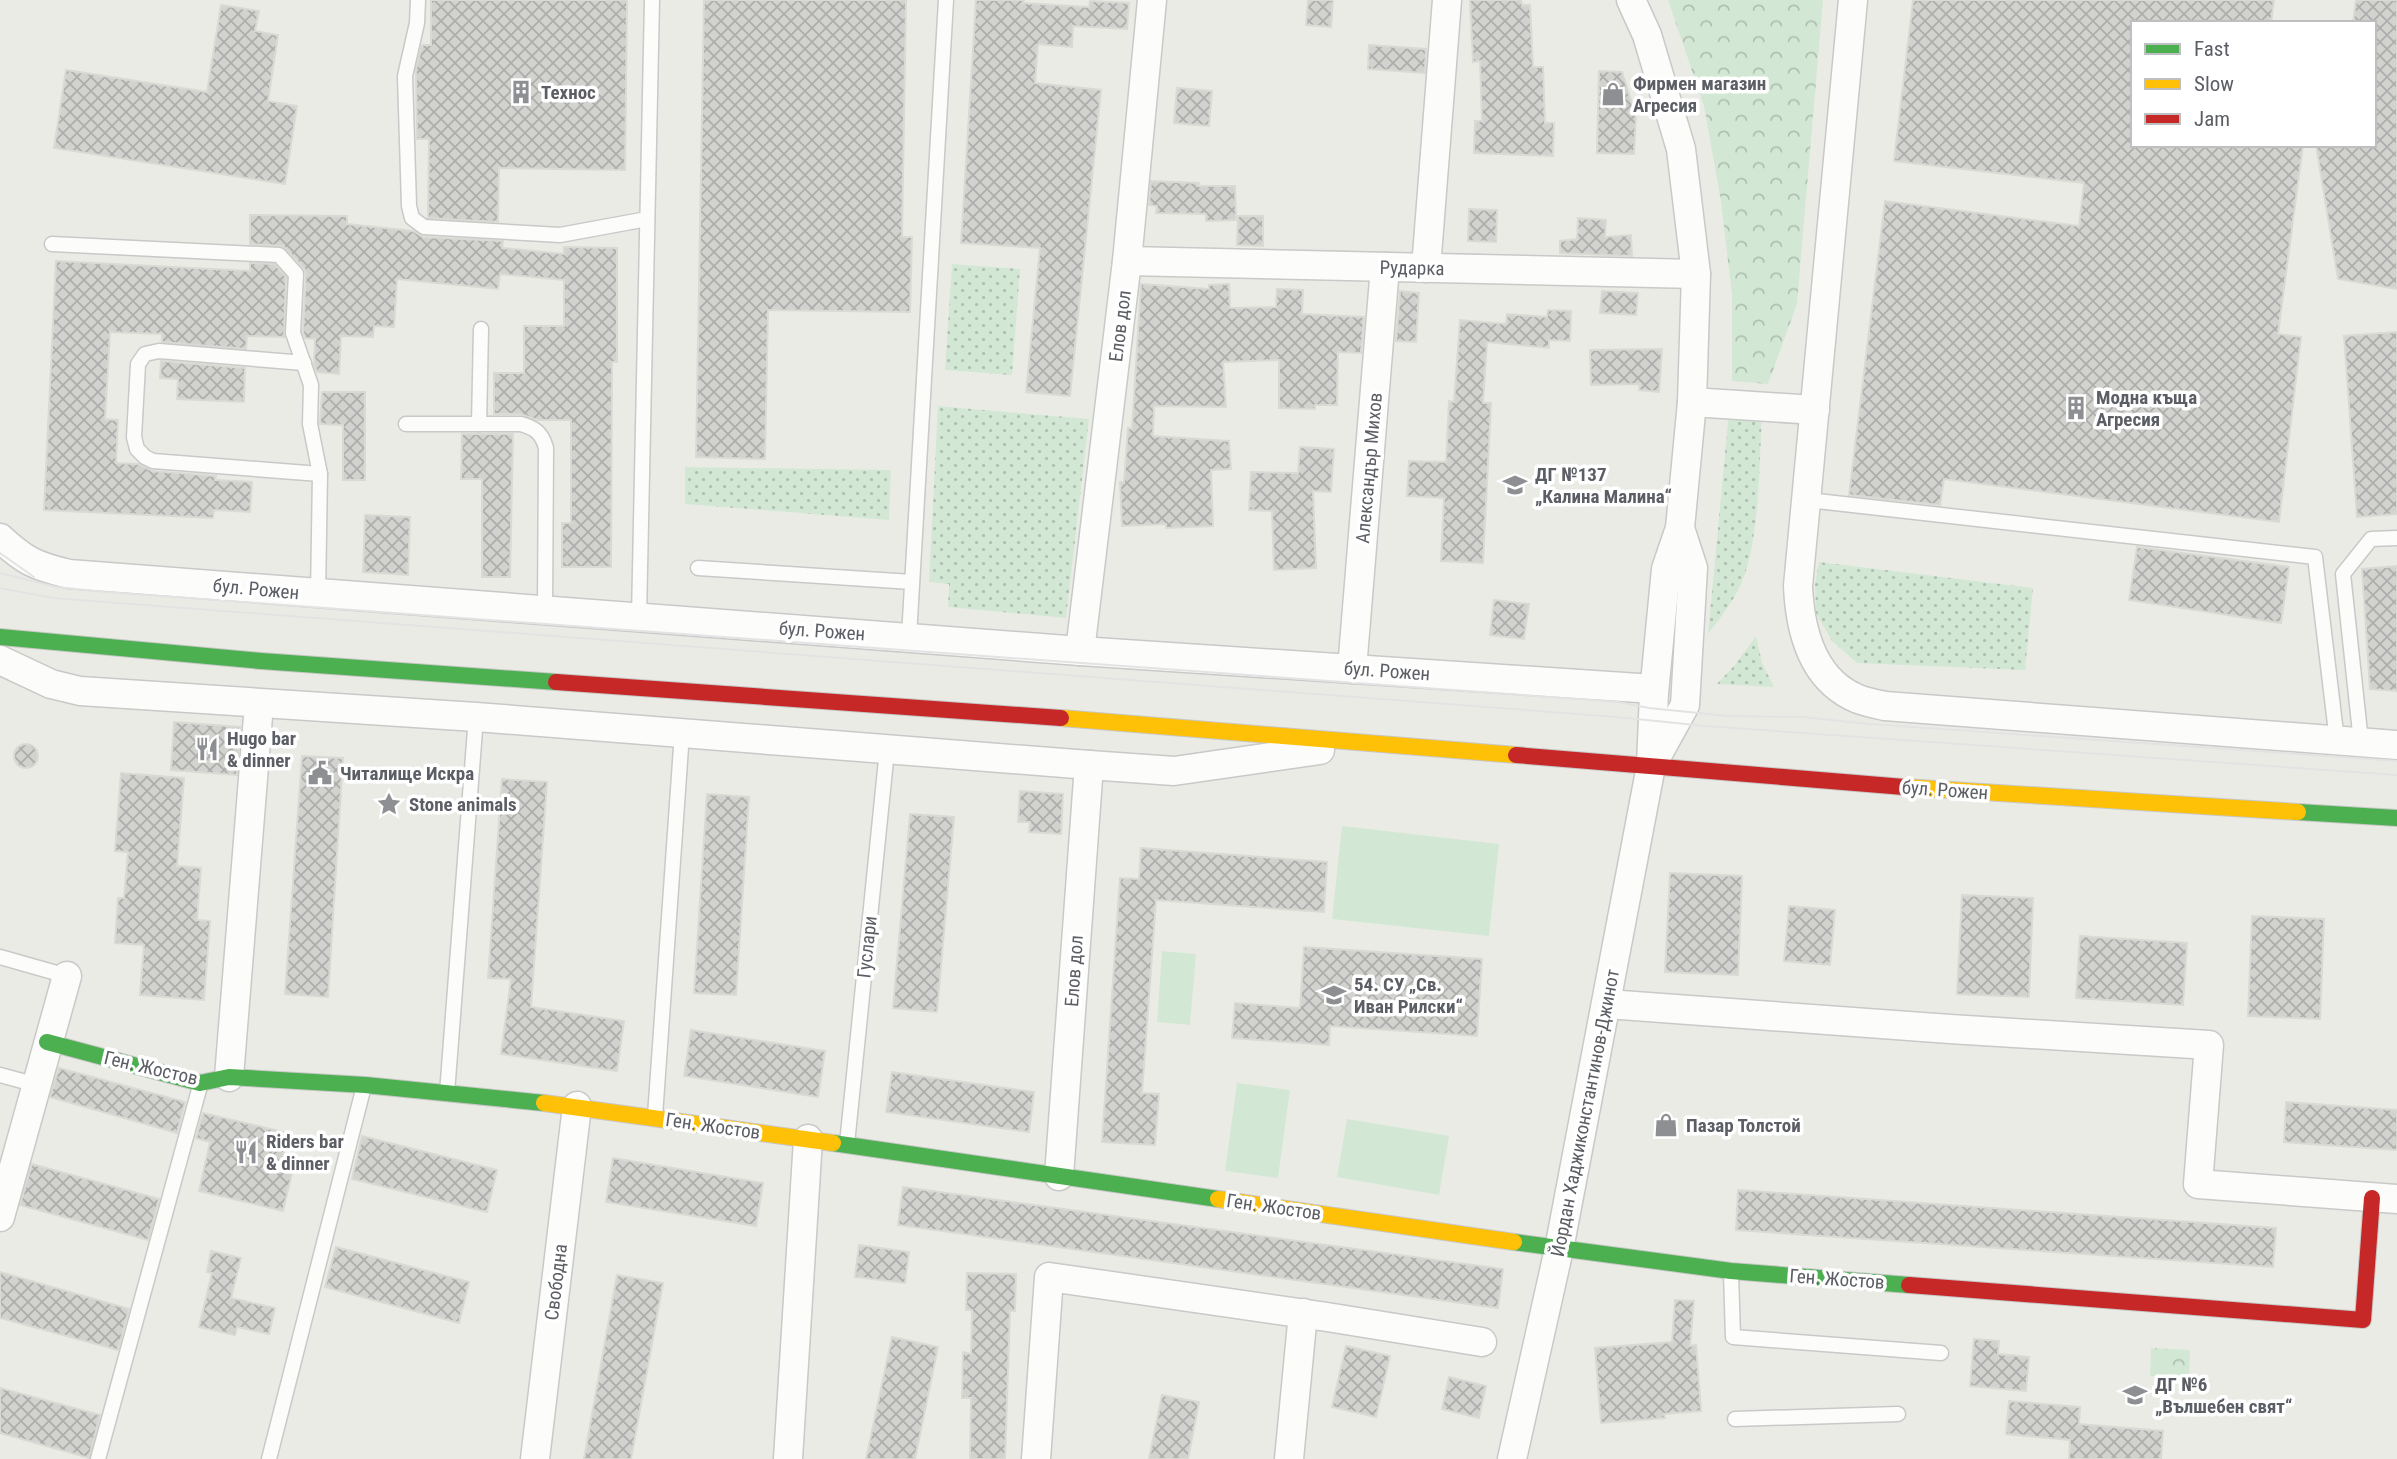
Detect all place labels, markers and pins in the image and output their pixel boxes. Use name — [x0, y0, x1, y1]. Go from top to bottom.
place label: Фирмен магазин Агресия — [1633, 72, 1766, 117]
building icon: Технос — [507, 78, 535, 106]
shop icon: Фирмен магазин Агресия — [1599, 80, 1627, 108]
place label: Технос — [541, 81, 596, 104]
place label: Модна къща Агресия — [2096, 386, 2197, 431]
building icon: Модна къща Агресия — [2062, 394, 2090, 422]
place label: ДГ №137 „Калина Малина“ — [1535, 463, 1672, 508]
school or university icon: ДГ №137 „Калина Малина“ — [1501, 471, 1529, 499]
place label: Hugo bar & dinner — [227, 727, 296, 772]
restaurant icon: Hugo bar & dinner — [193, 735, 221, 763]
public building icon: Читалище Искра — [306, 759, 334, 787]
place label: Читалище Искра — [340, 762, 474, 785]
place icon: Stone animals — [375, 790, 403, 818]
place label: Stone animals — [409, 793, 517, 816]
place label: 54. СУ „Св. Иван Рилски“ — [1354, 973, 1463, 1018]
school or university icon: 54. СУ „Св. Иван Рилски“ — [1320, 981, 1348, 1009]
shop icon: Пазар Толстой — [1652, 1111, 1680, 1139]
place label: Пазар Толстой — [1686, 1114, 1801, 1137]
place label: Riders bar & dinner — [266, 1130, 344, 1175]
restaurant icon: Riders bar & dinner — [232, 1138, 260, 1166]
place label: ДГ №6 „Вълшебен свят“ — [2155, 1373, 2292, 1418]
school or university icon: ДГ №6 „Вълшебен свят“ — [2121, 1381, 2149, 1409]

